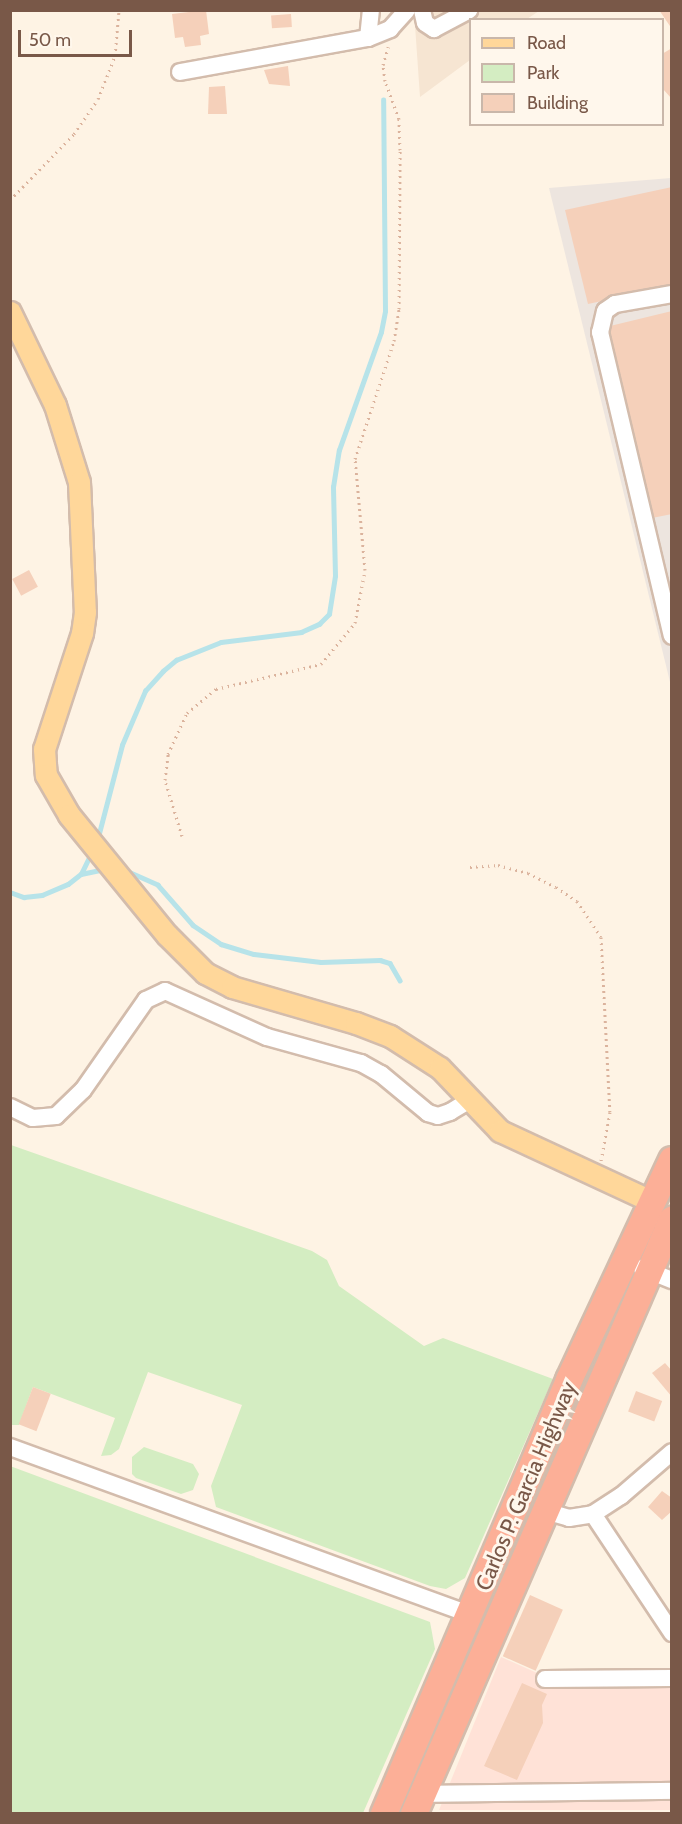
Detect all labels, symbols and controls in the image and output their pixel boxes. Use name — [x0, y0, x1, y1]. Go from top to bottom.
scale bar — [21, 18, 135, 56]
legend — [469, 18, 664, 126]
text: 50 m — [29, 29, 71, 51]
text: Road — [527, 32, 566, 54]
text: Park — [527, 62, 559, 84]
text: Building — [527, 92, 588, 114]
street label: Carlos P. Garcia Highway — [470, 1377, 582, 1595]

